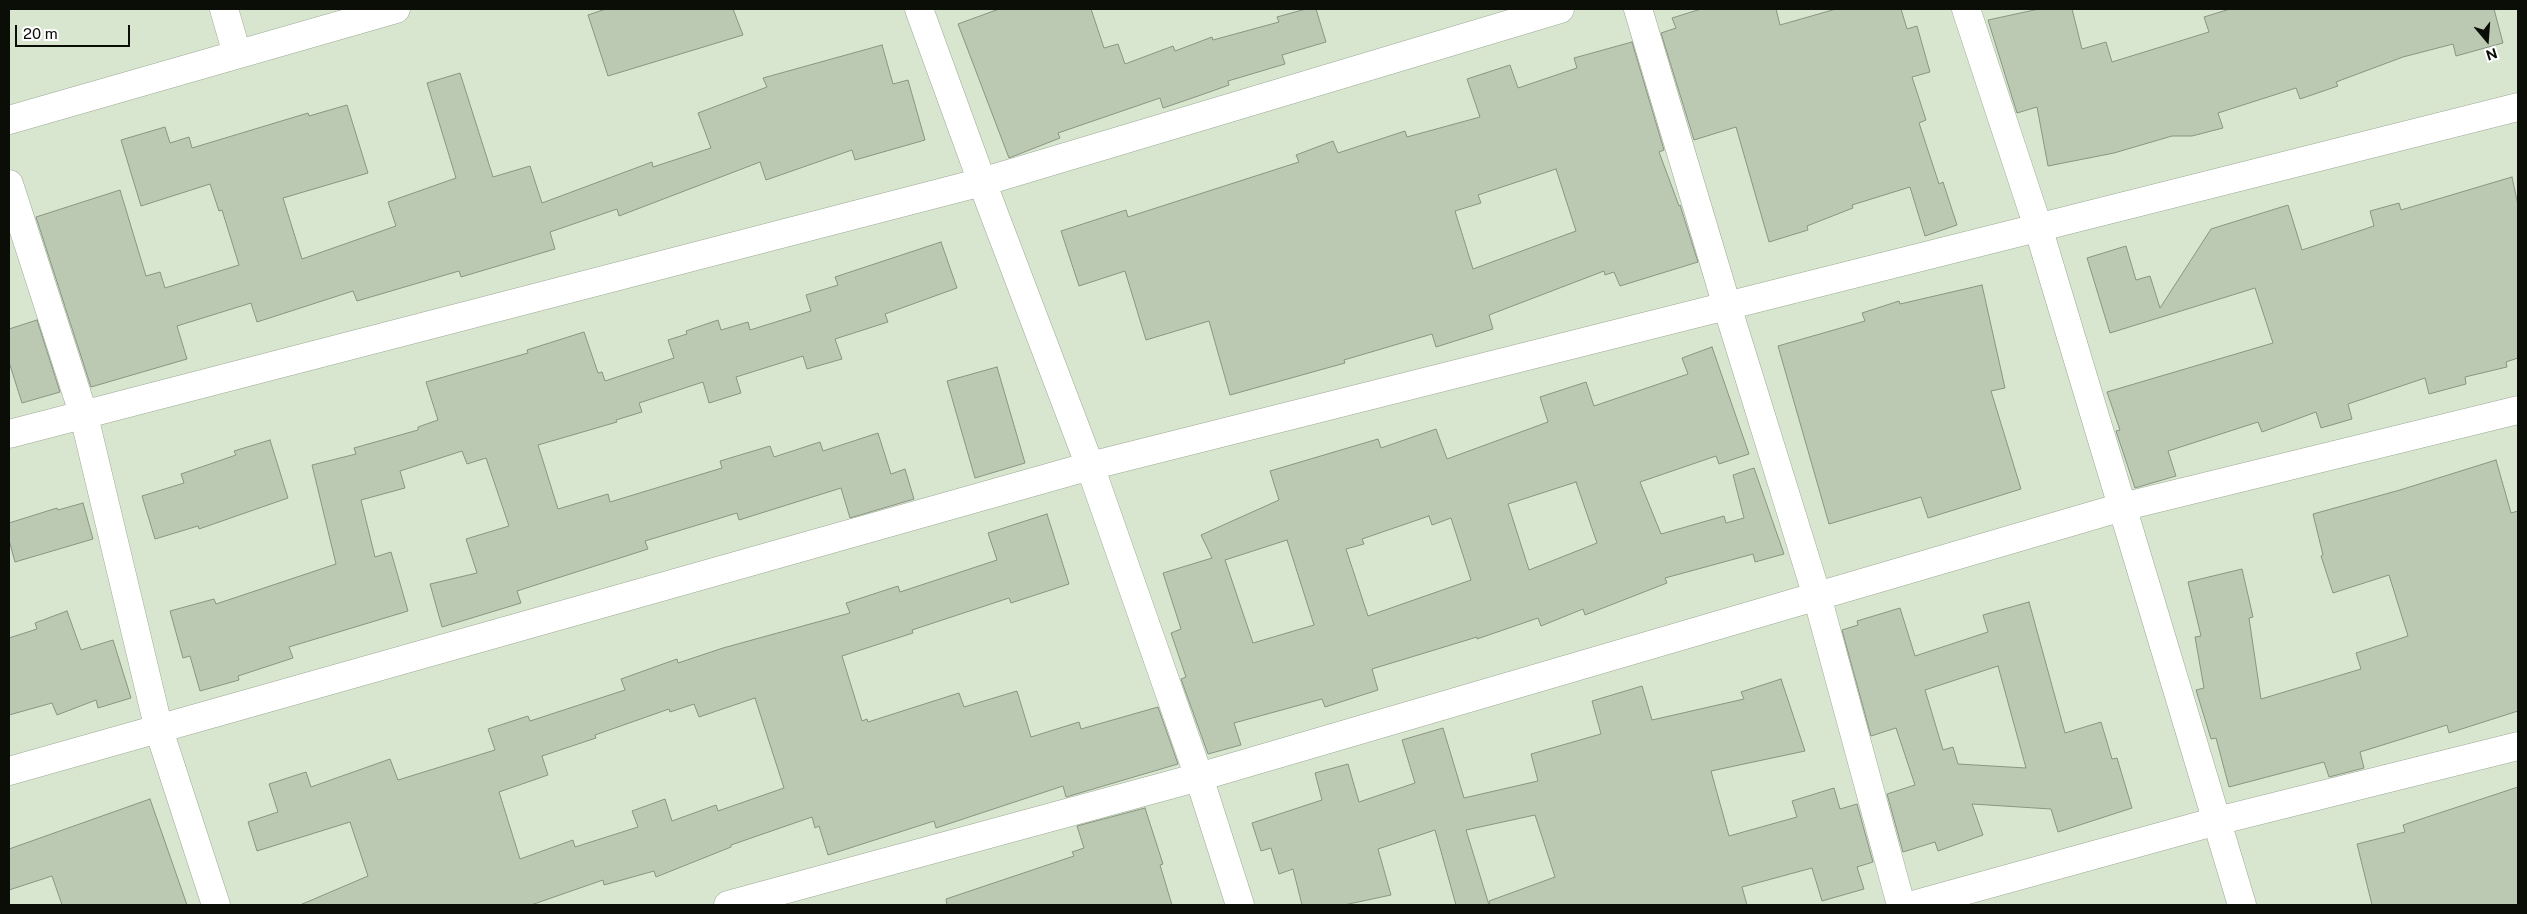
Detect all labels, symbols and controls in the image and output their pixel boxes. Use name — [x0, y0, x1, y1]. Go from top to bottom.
scale bar — [18, 15, 132, 47]
north arrow — [2462, 15, 2512, 65]
text: 20 m — [23, 25, 58, 42]
text: N — [2484, 45, 2499, 64]

